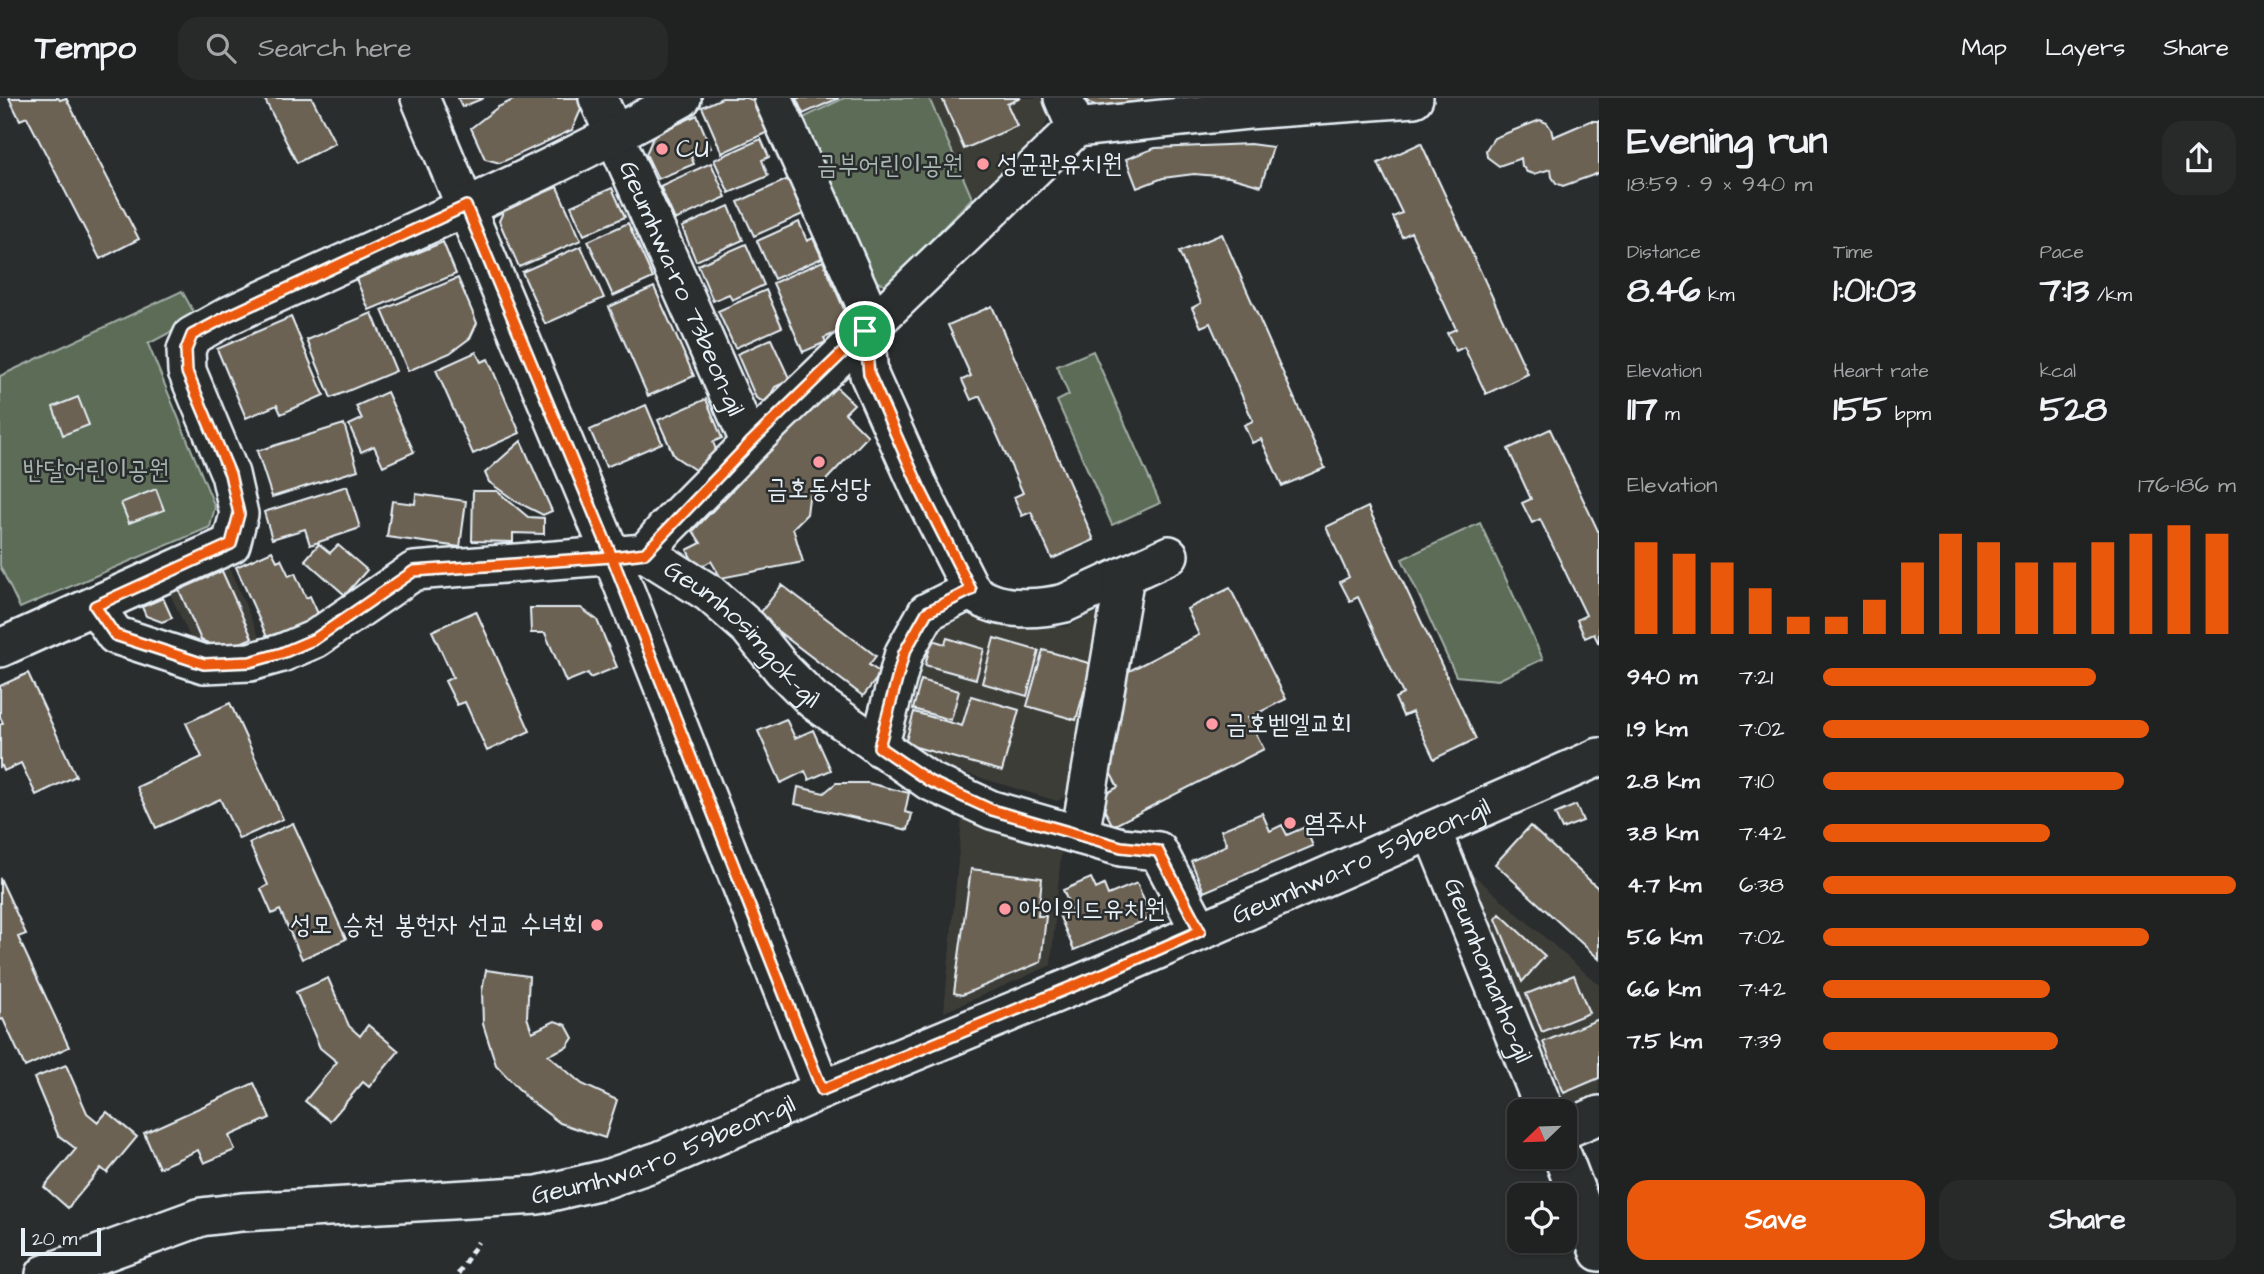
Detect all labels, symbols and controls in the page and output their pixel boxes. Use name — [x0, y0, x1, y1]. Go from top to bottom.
search box — [178, 17, 668, 80]
text: Tempo — [35, 25, 136, 71]
icon: search — [202, 29, 240, 67]
text: Search here — [258, 30, 411, 66]
text: Map — [1962, 31, 2007, 65]
text: Layers — [2045, 31, 2125, 65]
text: Share — [2163, 31, 2229, 65]
text: Evening run — [1627, 116, 1828, 168]
button: share — [2162, 121, 2236, 195]
place label: CU — [676, 131, 709, 167]
marker: CU — [654, 141, 670, 157]
place label: 성균관유치원 — [997, 146, 1123, 182]
park label: 금부어린이공원 — [817, 147, 963, 183]
street label: Geumhwa-ro 73beon-gil — [610, 155, 754, 422]
marker: 성균관유치원 — [975, 156, 991, 172]
text: 18:59 · 9 × 940 m — [1627, 168, 1812, 200]
text: Distance — [1627, 239, 1701, 266]
text: Time — [1833, 239, 1873, 266]
text: Pace — [2040, 239, 2084, 266]
text: 8.46 — [1627, 266, 1700, 315]
text: 1:01:03 — [1833, 266, 1916, 315]
text: 7:13 — [2040, 266, 2089, 315]
text: km — [1700, 282, 1734, 309]
text: /km — [2089, 282, 2132, 309]
pin — [835, 301, 895, 361]
icon: arrive — [846, 312, 884, 350]
text: Elevation — [1627, 358, 1702, 385]
text: Heart rate — [1833, 358, 1929, 385]
text: kcal — [2040, 358, 2076, 385]
text: 117 — [1627, 385, 1658, 434]
text: 155 — [1833, 385, 1887, 434]
text: 528 — [2040, 385, 2107, 434]
text: m — [1658, 401, 1680, 428]
text: bpm — [1887, 401, 1931, 428]
park label: 반달어린이공원 — [23, 452, 169, 488]
marker: 금호동성당 — [811, 454, 827, 470]
text: Elevation — [1627, 469, 1718, 501]
text: 176–186 m — [2138, 469, 2236, 501]
place label: 금호동성당 — [767, 471, 871, 507]
street label: Geumhosimgok-gil — [657, 551, 827, 717]
text: 940 m — [1627, 661, 1697, 693]
text: 7:21 — [1739, 661, 1773, 693]
place label: 금호벧엘교회 — [1226, 706, 1352, 742]
text: 1.9 km — [1627, 713, 1688, 745]
text: 7:02 — [1739, 713, 1785, 745]
marker: 금호벧엘교회 — [1204, 716, 1220, 732]
text: 2.8 km — [1627, 765, 1700, 797]
text: 7:10 — [1739, 765, 1774, 797]
street label: Geumhwa-ro 59beon-gil — [1226, 789, 1496, 934]
place label: 염주사 — [1304, 805, 1367, 841]
marker: 염주사 — [1282, 815, 1298, 831]
text: 3.8 km — [1627, 817, 1698, 849]
text: 7:42 — [1739, 817, 1786, 849]
text: 4.7 km — [1627, 869, 1701, 901]
text: 6:38 — [1739, 869, 1784, 901]
street label: Geumhomanho-gil — [1435, 872, 1542, 1068]
place label: 아이위드유치원 — [1019, 891, 1165, 927]
marker: 아이위드유치원 — [997, 901, 1013, 917]
place label: 성모 승천 봉헌자 선교 수녀회 — [290, 907, 583, 943]
marker: 성모 승천 봉헌자 선교 수녀회 — [589, 917, 605, 933]
text: 5.6 km — [1627, 921, 1702, 953]
text: 7:02 — [1739, 921, 1785, 953]
text: 6.6 km — [1627, 973, 1700, 1005]
text: 7:42 — [1739, 973, 1786, 1005]
text: 7.5 km — [1627, 1025, 1702, 1057]
text: 7:39 — [1739, 1025, 1782, 1057]
street label: Geumhwa-ro 59beon-gil — [528, 1086, 801, 1214]
north arrow — [1507, 1099, 1577, 1169]
map controls — [1507, 1099, 1577, 1253]
button: Save — [1627, 1180, 1925, 1260]
button: Share — [1939, 1180, 2236, 1260]
button: locate — [1507, 1183, 1577, 1253]
scale bar — [21, 1225, 102, 1257]
text: 20 m — [32, 1226, 77, 1253]

